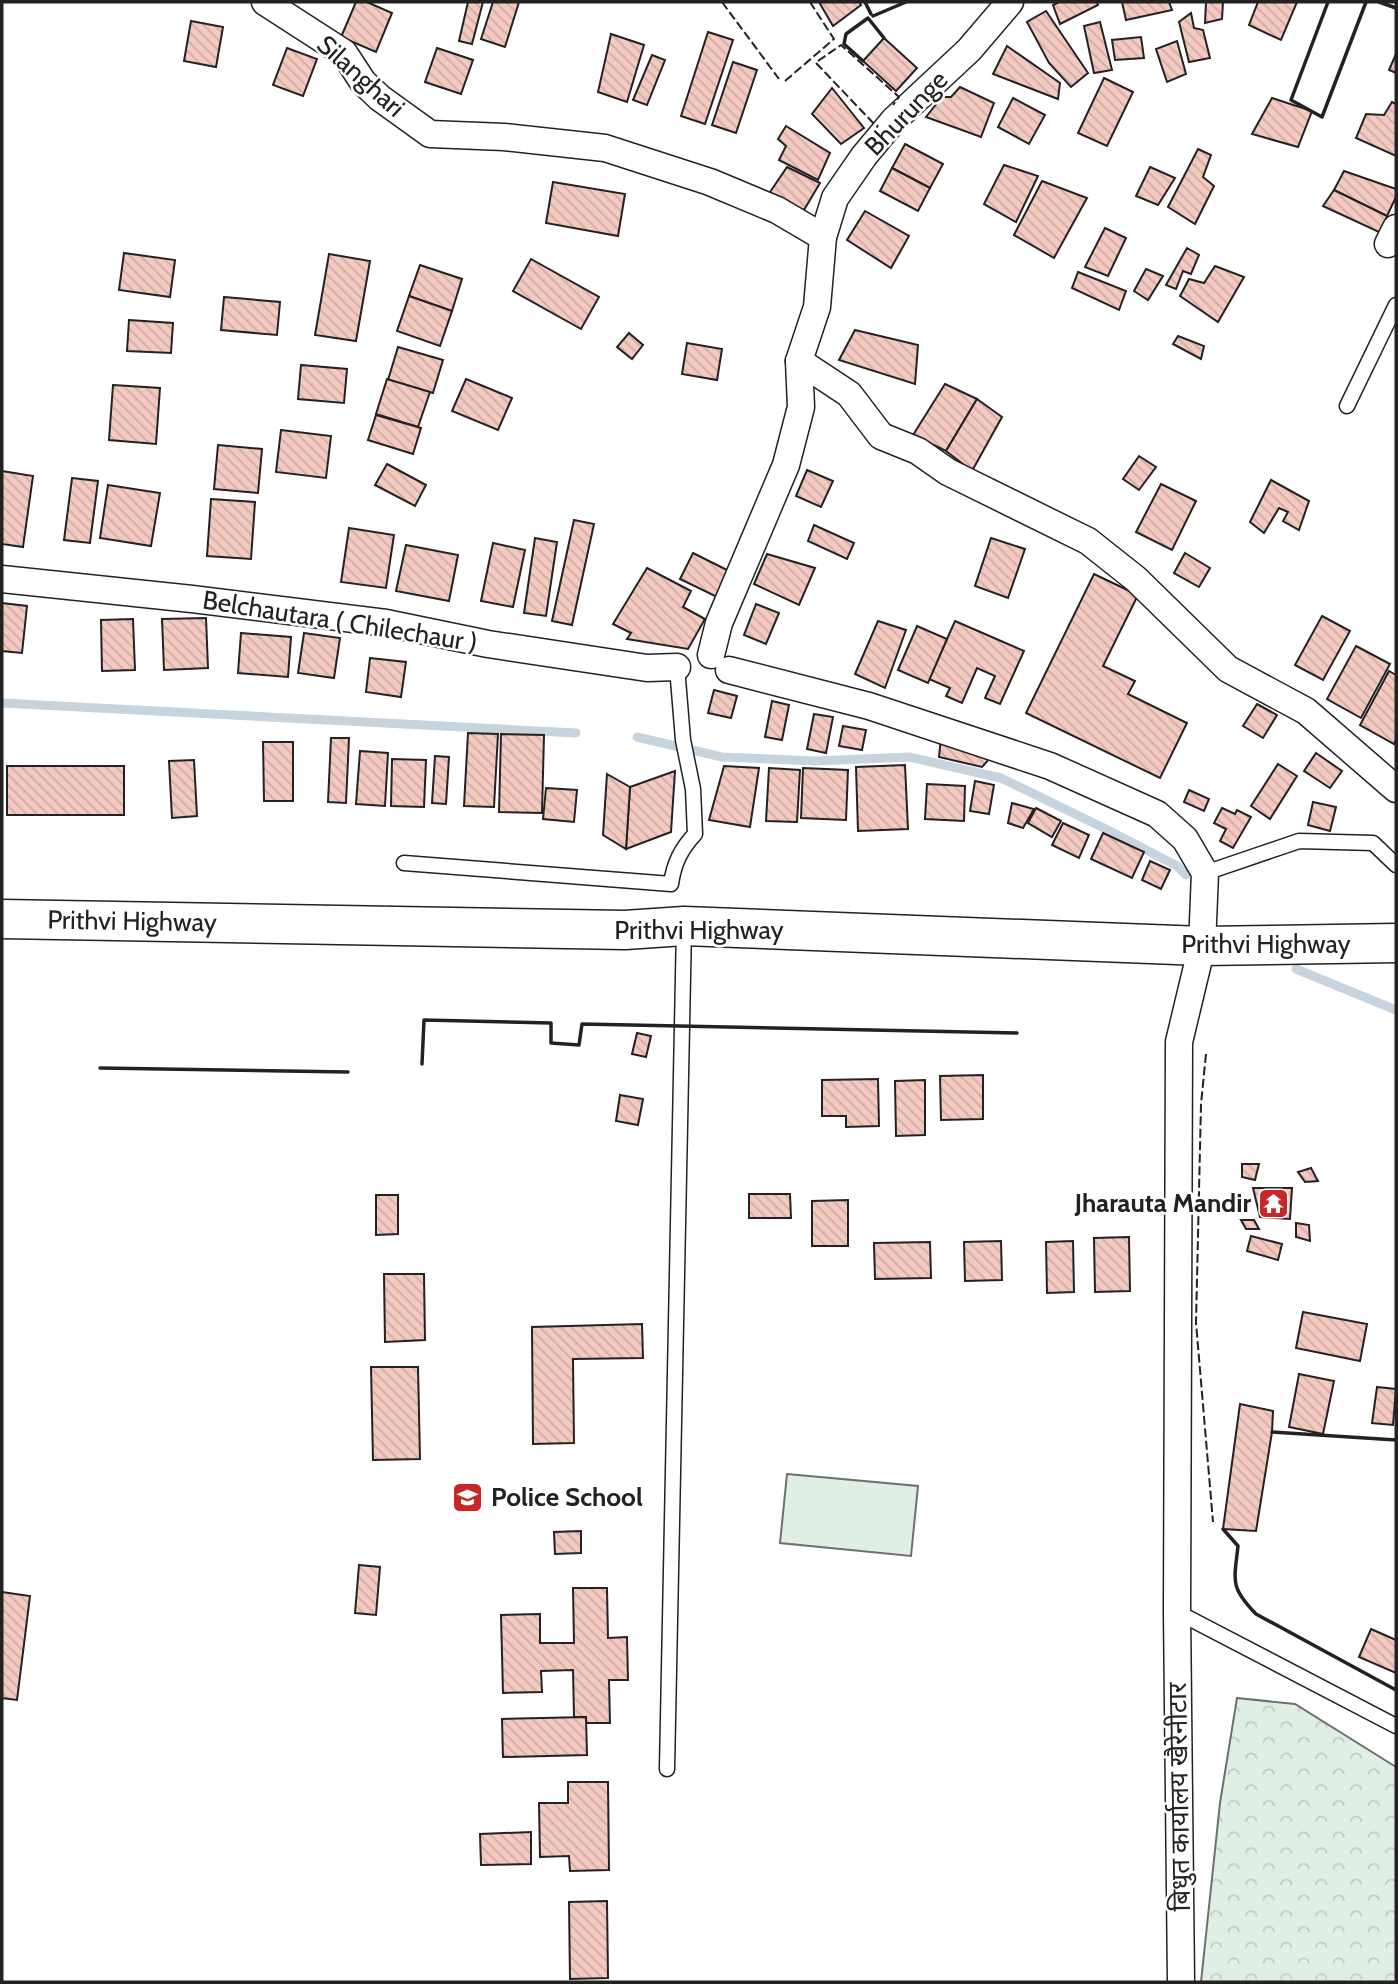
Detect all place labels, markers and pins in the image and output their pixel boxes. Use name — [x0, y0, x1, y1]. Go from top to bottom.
temple icon: Jharauta Mandir — [1257, 1186, 1291, 1220]
place label: Jharauta Mandir — [1074, 1187, 1251, 1219]
school or university icon: Police School — [451, 1480, 485, 1514]
place label: Police School — [491, 1481, 643, 1513]

